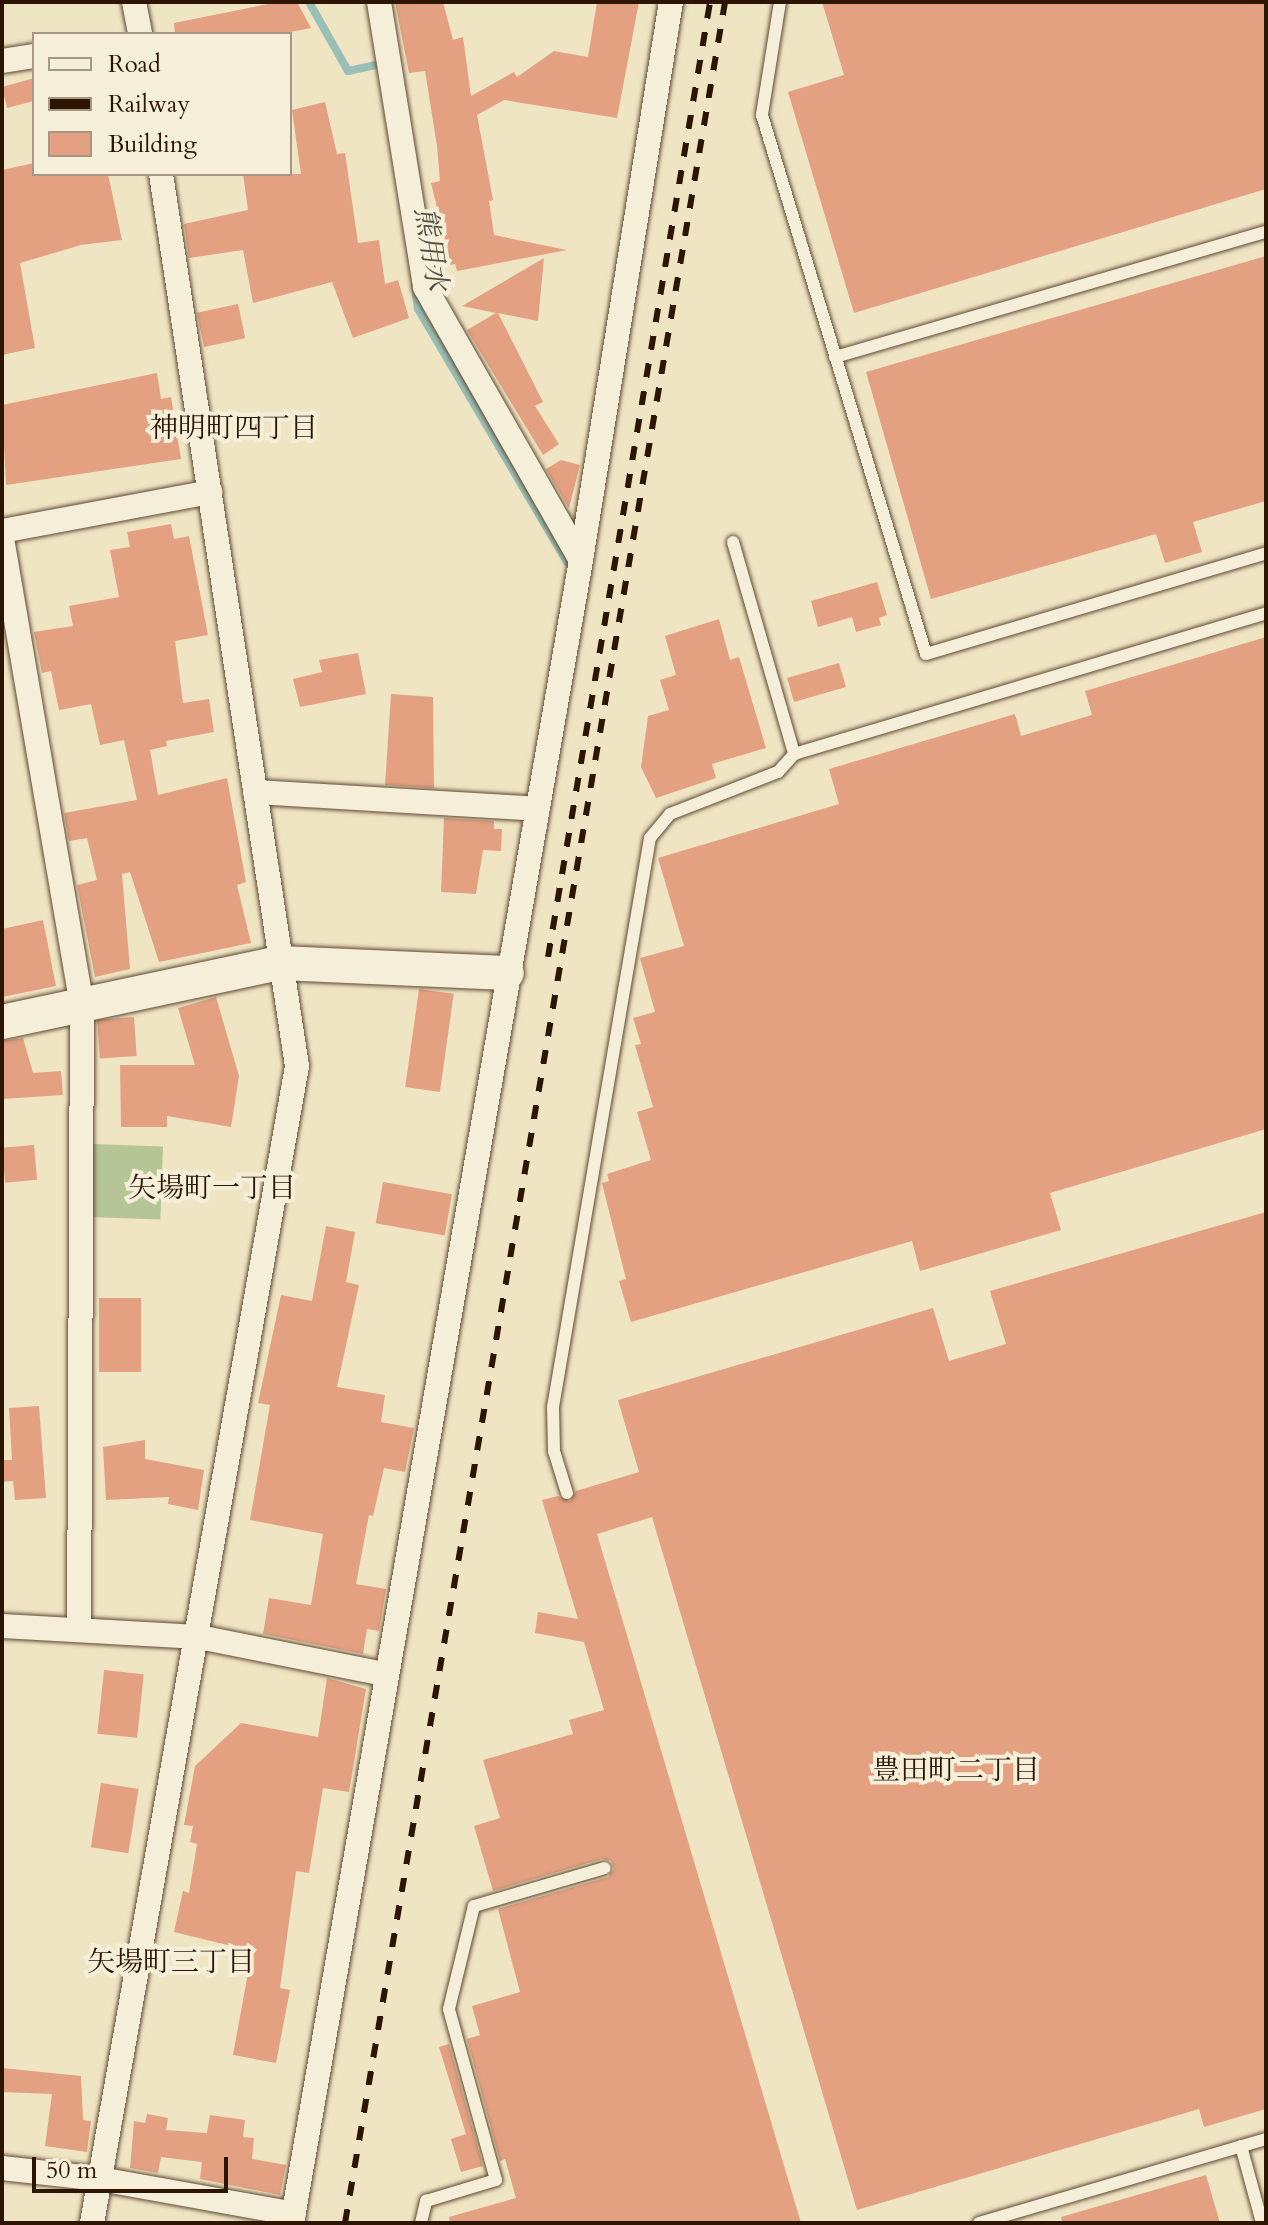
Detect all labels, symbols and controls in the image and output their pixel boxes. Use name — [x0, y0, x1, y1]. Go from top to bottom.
legend — [32, 32, 292, 176]
text: Road — [108, 48, 161, 81]
text: Railway — [108, 88, 190, 121]
text: Building — [108, 128, 197, 161]
water label: 熊用水 — [408, 205, 454, 293]
district label: 神明町四丁目 — [150, 411, 318, 445]
district label: 矢場町一丁目 — [128, 1171, 296, 1205]
district label: 豊田町二丁目 — [872, 1753, 1040, 1787]
district label: 矢場町三丁目 — [87, 1945, 255, 1979]
scale bar — [36, 2141, 232, 2191]
text: 50 m — [46, 2154, 97, 2187]

